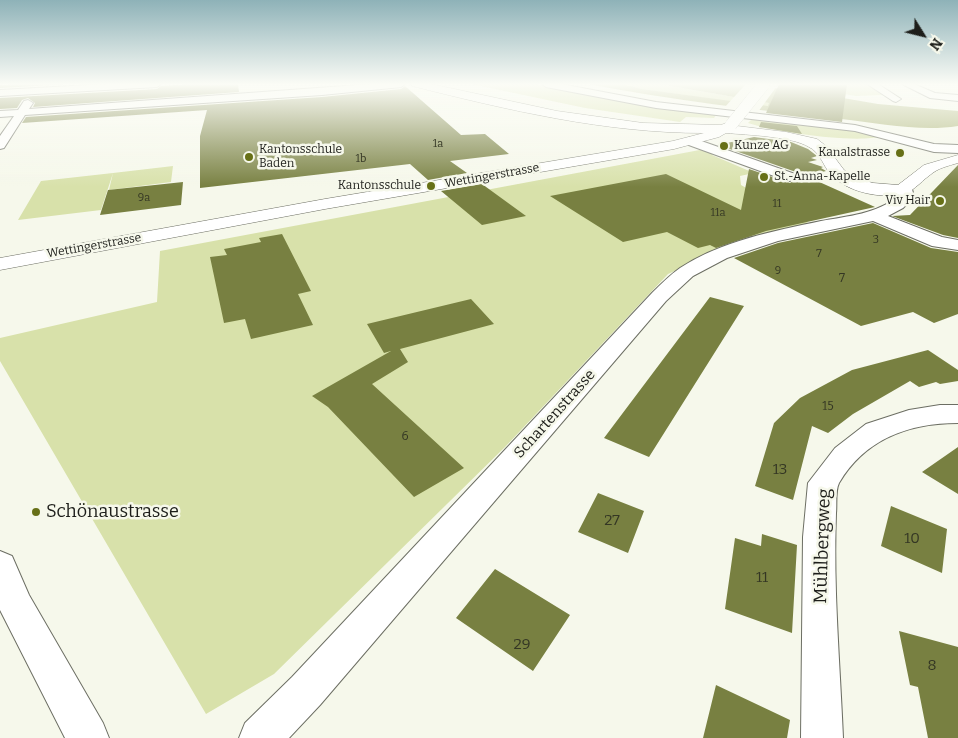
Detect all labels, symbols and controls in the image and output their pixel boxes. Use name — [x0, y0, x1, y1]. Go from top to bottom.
north arrow — [898, 10, 948, 60]
text: N — [925, 35, 946, 53]
house number: 1a — [433, 137, 443, 151]
place label: Kunze AG — [734, 139, 789, 153]
marker: Kunze AG — [718, 140, 730, 152]
place label: Kantonsschule Baden — [259, 143, 342, 171]
place label: Kanalstrasse — [818, 146, 890, 160]
marker: Kanalstrasse — [894, 147, 906, 159]
marker: Kantonsschule Baden — [243, 151, 255, 163]
house number: 1b — [356, 152, 366, 166]
street label: Wettingerstrasse — [444, 161, 540, 191]
place label: St.-Anna-Kapelle — [774, 170, 870, 184]
marker: St.-Anna-Kapelle — [758, 171, 770, 183]
place label: Kantonsschule — [338, 179, 421, 193]
marker: Kantonsschule — [425, 180, 437, 192]
house number: 9a — [138, 191, 150, 205]
place label: Viv Hair — [885, 194, 930, 208]
marker: Viv Hair — [934, 195, 946, 207]
house number: 11 — [773, 197, 781, 211]
house number: 11a — [711, 206, 725, 220]
street label: Wettingerstrasse — [46, 231, 142, 261]
house number: 3 — [873, 233, 879, 247]
house number: 7 — [816, 247, 822, 261]
house number: 9 — [775, 264, 781, 278]
house number: 7 — [839, 272, 845, 286]
street label: Schartenstrasse — [511, 366, 599, 462]
house number: 15 — [822, 400, 834, 414]
house number: 6 — [401, 430, 409, 444]
house number: 13 — [773, 461, 787, 479]
street label: Mühlbergweg — [810, 488, 836, 604]
place label: Schönaustrasse — [46, 501, 179, 523]
marker: Schönaustrasse — [30, 506, 42, 518]
house number: 27 — [604, 512, 620, 530]
house number: 10 — [904, 530, 920, 548]
house number: 11 — [756, 569, 768, 587]
house number: 29 — [514, 636, 530, 654]
house number: 8 — [927, 657, 937, 675]

